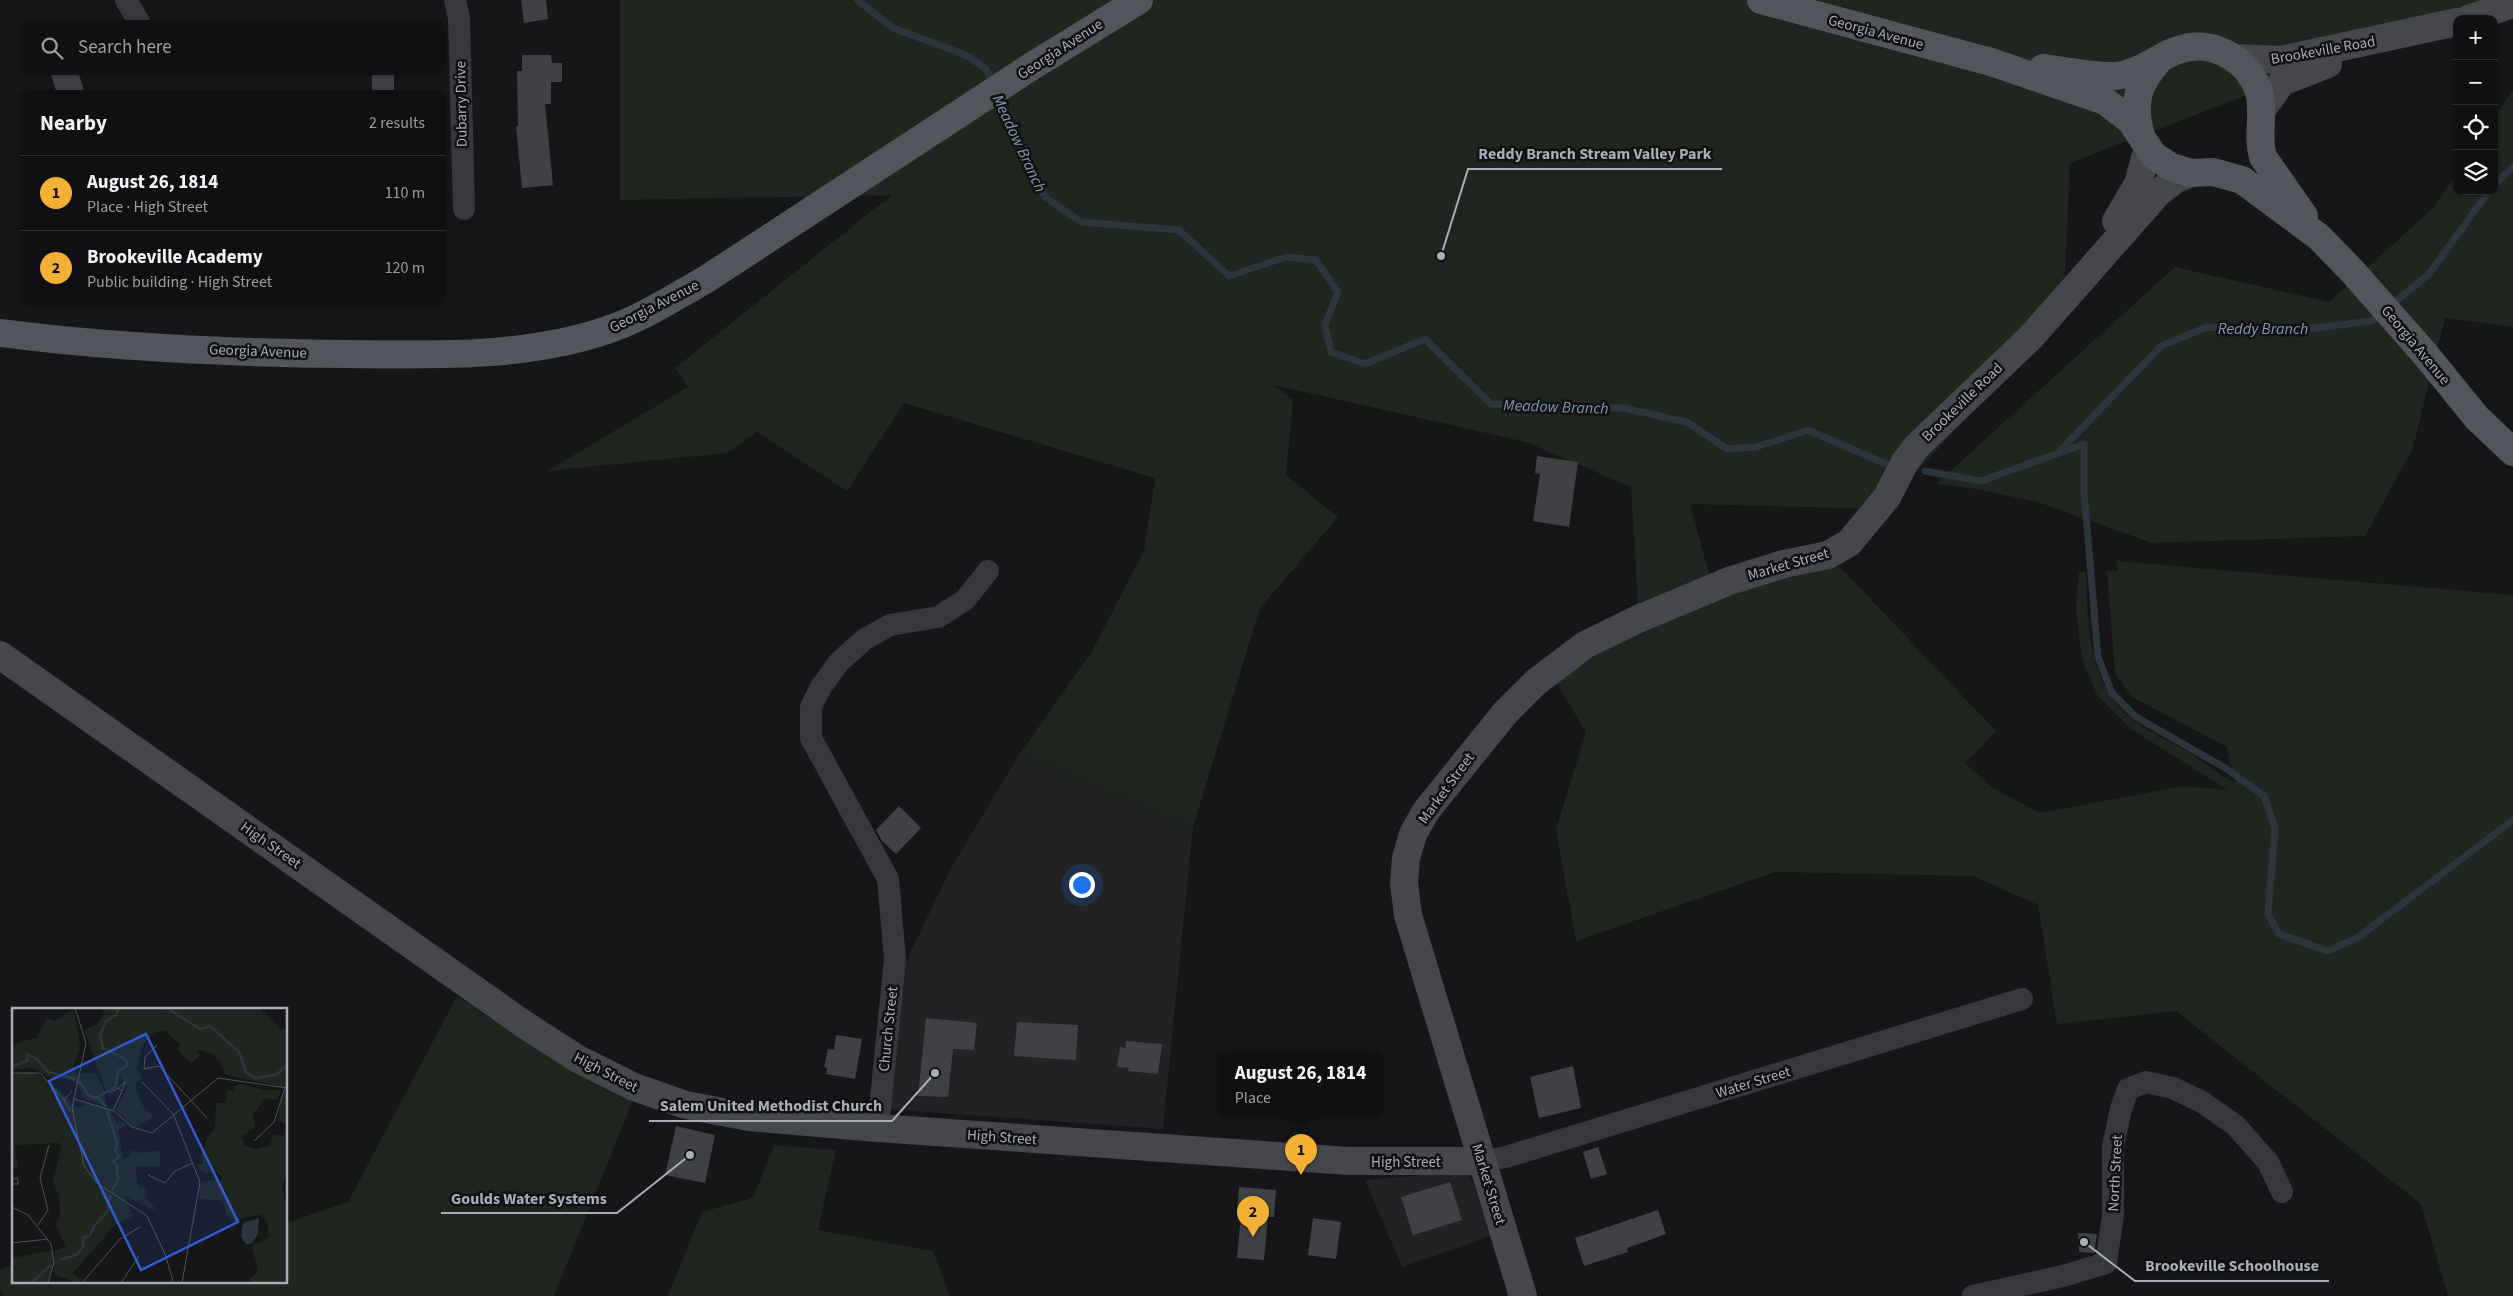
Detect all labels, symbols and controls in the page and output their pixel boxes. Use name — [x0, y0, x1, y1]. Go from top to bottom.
street label: Georgia Avenue — [1826, 10, 1926, 55]
street label: Georgia Avenue — [1013, 14, 1107, 85]
map controls — [2453, 15, 2498, 195]
button: + — [2453, 15, 2498, 60]
search box — [20, 20, 445, 75]
street label: Brookeville Road — [2269, 31, 2377, 70]
icon: search — [38, 34, 66, 62]
text: Search here — [78, 34, 172, 61]
button: − — [2453, 60, 2498, 105]
street label: Dubarry Drive — [450, 61, 473, 147]
water label: Meadow Branch — [987, 91, 1051, 196]
button: locate — [2453, 105, 2498, 150]
text: Nearby — [40, 108, 107, 138]
text: 2 results — [369, 112, 425, 134]
callout: Reddy Branch Stream Valley Park — [1468, 138, 1722, 169]
text: Reddy Branch Stream Valley Park — [1478, 143, 1712, 165]
button: layers — [2453, 150, 2498, 195]
text: August 26, 1814 — [87, 169, 218, 196]
text: 1 — [52, 182, 60, 204]
text: 110 m — [385, 182, 425, 204]
text: Place · High Street — [87, 196, 208, 218]
text: Brookeville Academy — [87, 244, 263, 271]
text: 2 — [52, 257, 60, 279]
text: 120 m — [385, 257, 425, 279]
text: Public building · High Street — [87, 271, 272, 293]
street label: Georgia Avenue — [606, 275, 703, 338]
street label: Georgia Avenue — [2376, 301, 2455, 390]
water label: Reddy Branch — [2218, 318, 2308, 340]
street label: Georgia Avenue — [209, 339, 307, 364]
street label: Brookeville Road — [1917, 358, 2008, 447]
water label: Meadow Branch — [1503, 394, 1609, 420]
street label: Market Street — [1745, 543, 1831, 586]
street label: Market Street — [1413, 748, 1480, 828]
street label: High Street — [236, 817, 305, 874]
your location — [1069, 872, 1095, 898]
street label: Church Street — [874, 985, 903, 1073]
inset map — [12, 1008, 288, 1284]
street label: High Street — [570, 1047, 642, 1098]
popup — [1218, 1052, 1383, 1117]
text: August 26, 1814 — [1235, 1060, 1366, 1087]
street label: Water Street — [1713, 1061, 1793, 1104]
text: Place — [1235, 1087, 1271, 1109]
callout: Salem United Methodist Church — [649, 1090, 892, 1121]
text: Salem United Methodist Church — [660, 1095, 882, 1117]
street label: High Street — [966, 1125, 1038, 1150]
pin: 1 — [1285, 1134, 1317, 1175]
street label: North Street — [2103, 1134, 2128, 1212]
street label: Market Street — [1466, 1141, 1511, 1227]
street label: High Street — [1371, 1152, 1441, 1173]
callout: Goulds Water Systems — [441, 1182, 617, 1213]
text: Goulds Water Systems — [451, 1188, 607, 1210]
pin: 2 — [1237, 1196, 1269, 1237]
callout: Brookeville Schoolhouse — [2135, 1250, 2329, 1281]
text: Brookeville Schoolhouse — [2145, 1255, 2319, 1277]

